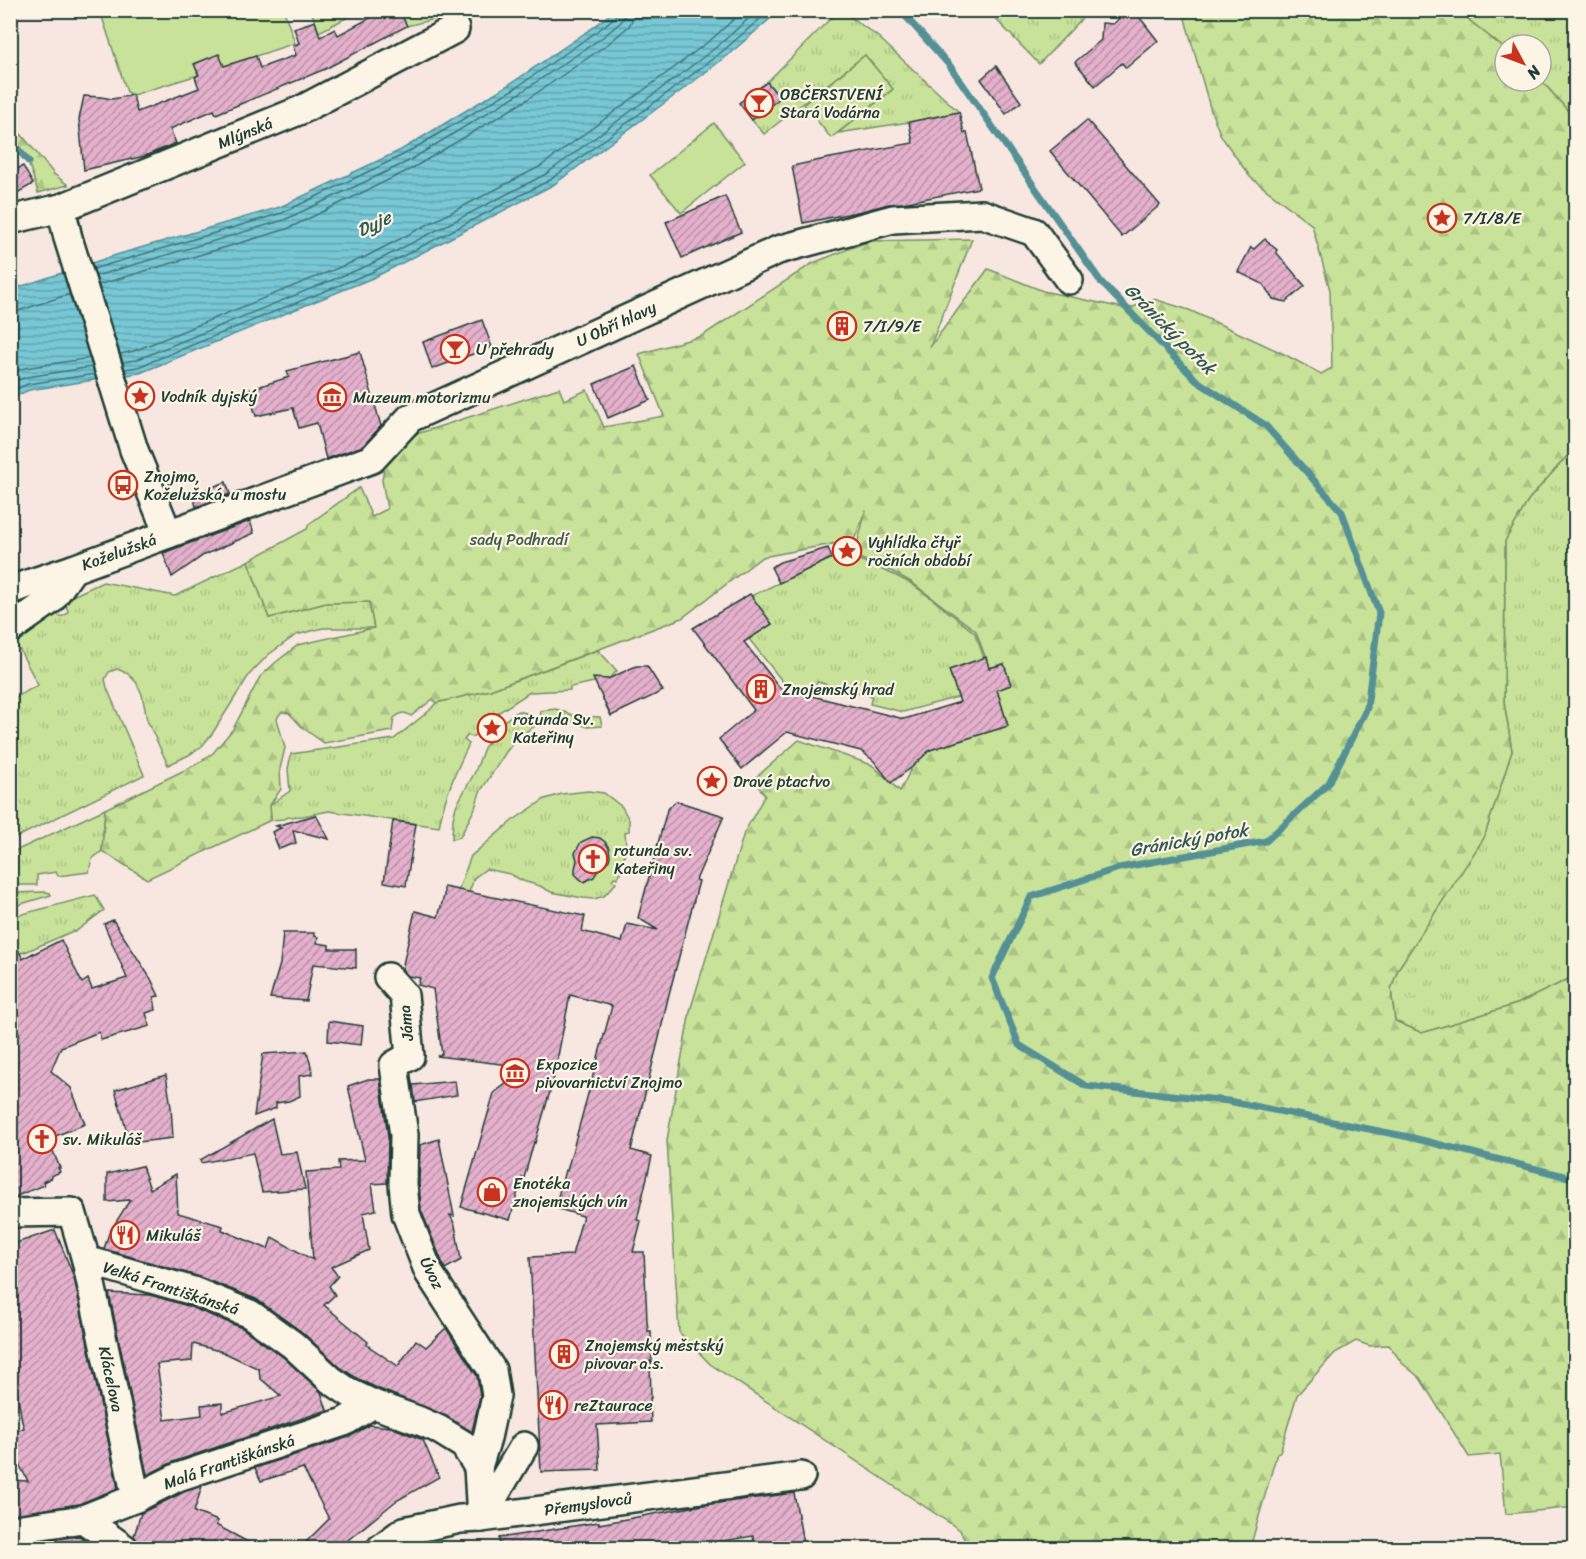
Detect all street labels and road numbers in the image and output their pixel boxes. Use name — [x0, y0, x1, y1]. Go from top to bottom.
street label: Mlýnská — [213, 109, 277, 157]
street label: U Obří hlavy — [571, 292, 662, 355]
street label: Koželužská — [77, 525, 161, 579]
street label: Jáma — [390, 1004, 422, 1043]
street label: Úvoz — [411, 1251, 453, 1295]
street label: Velká Františkánská — [99, 1252, 243, 1324]
street label: Klácelova — [90, 1343, 132, 1415]
street label: Malá Františkánská — [159, 1426, 299, 1498]
street label: Přemyslovců — [542, 1483, 634, 1525]

